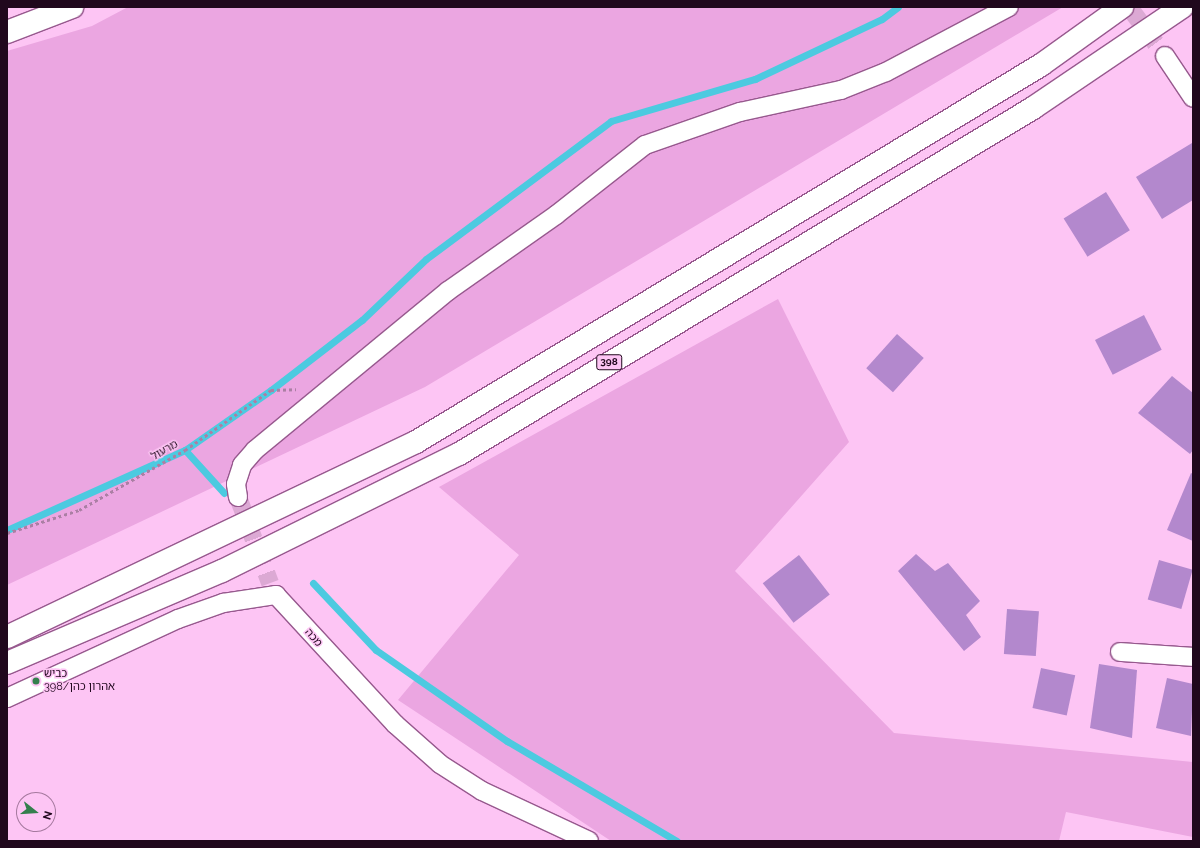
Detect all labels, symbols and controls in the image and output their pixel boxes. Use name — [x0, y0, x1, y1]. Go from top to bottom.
road number: 398 — [596, 354, 622, 370]
street label: מרעול — [149, 438, 181, 464]
street label: מכה — [302, 626, 324, 650]
place label: כביש 398/אהרון כהן — [44, 668, 115, 694]
marker: כביש 398/אהרון כהן — [31, 676, 41, 686]
north arrow — [16, 792, 56, 832]
text: N — [40, 809, 54, 821]

